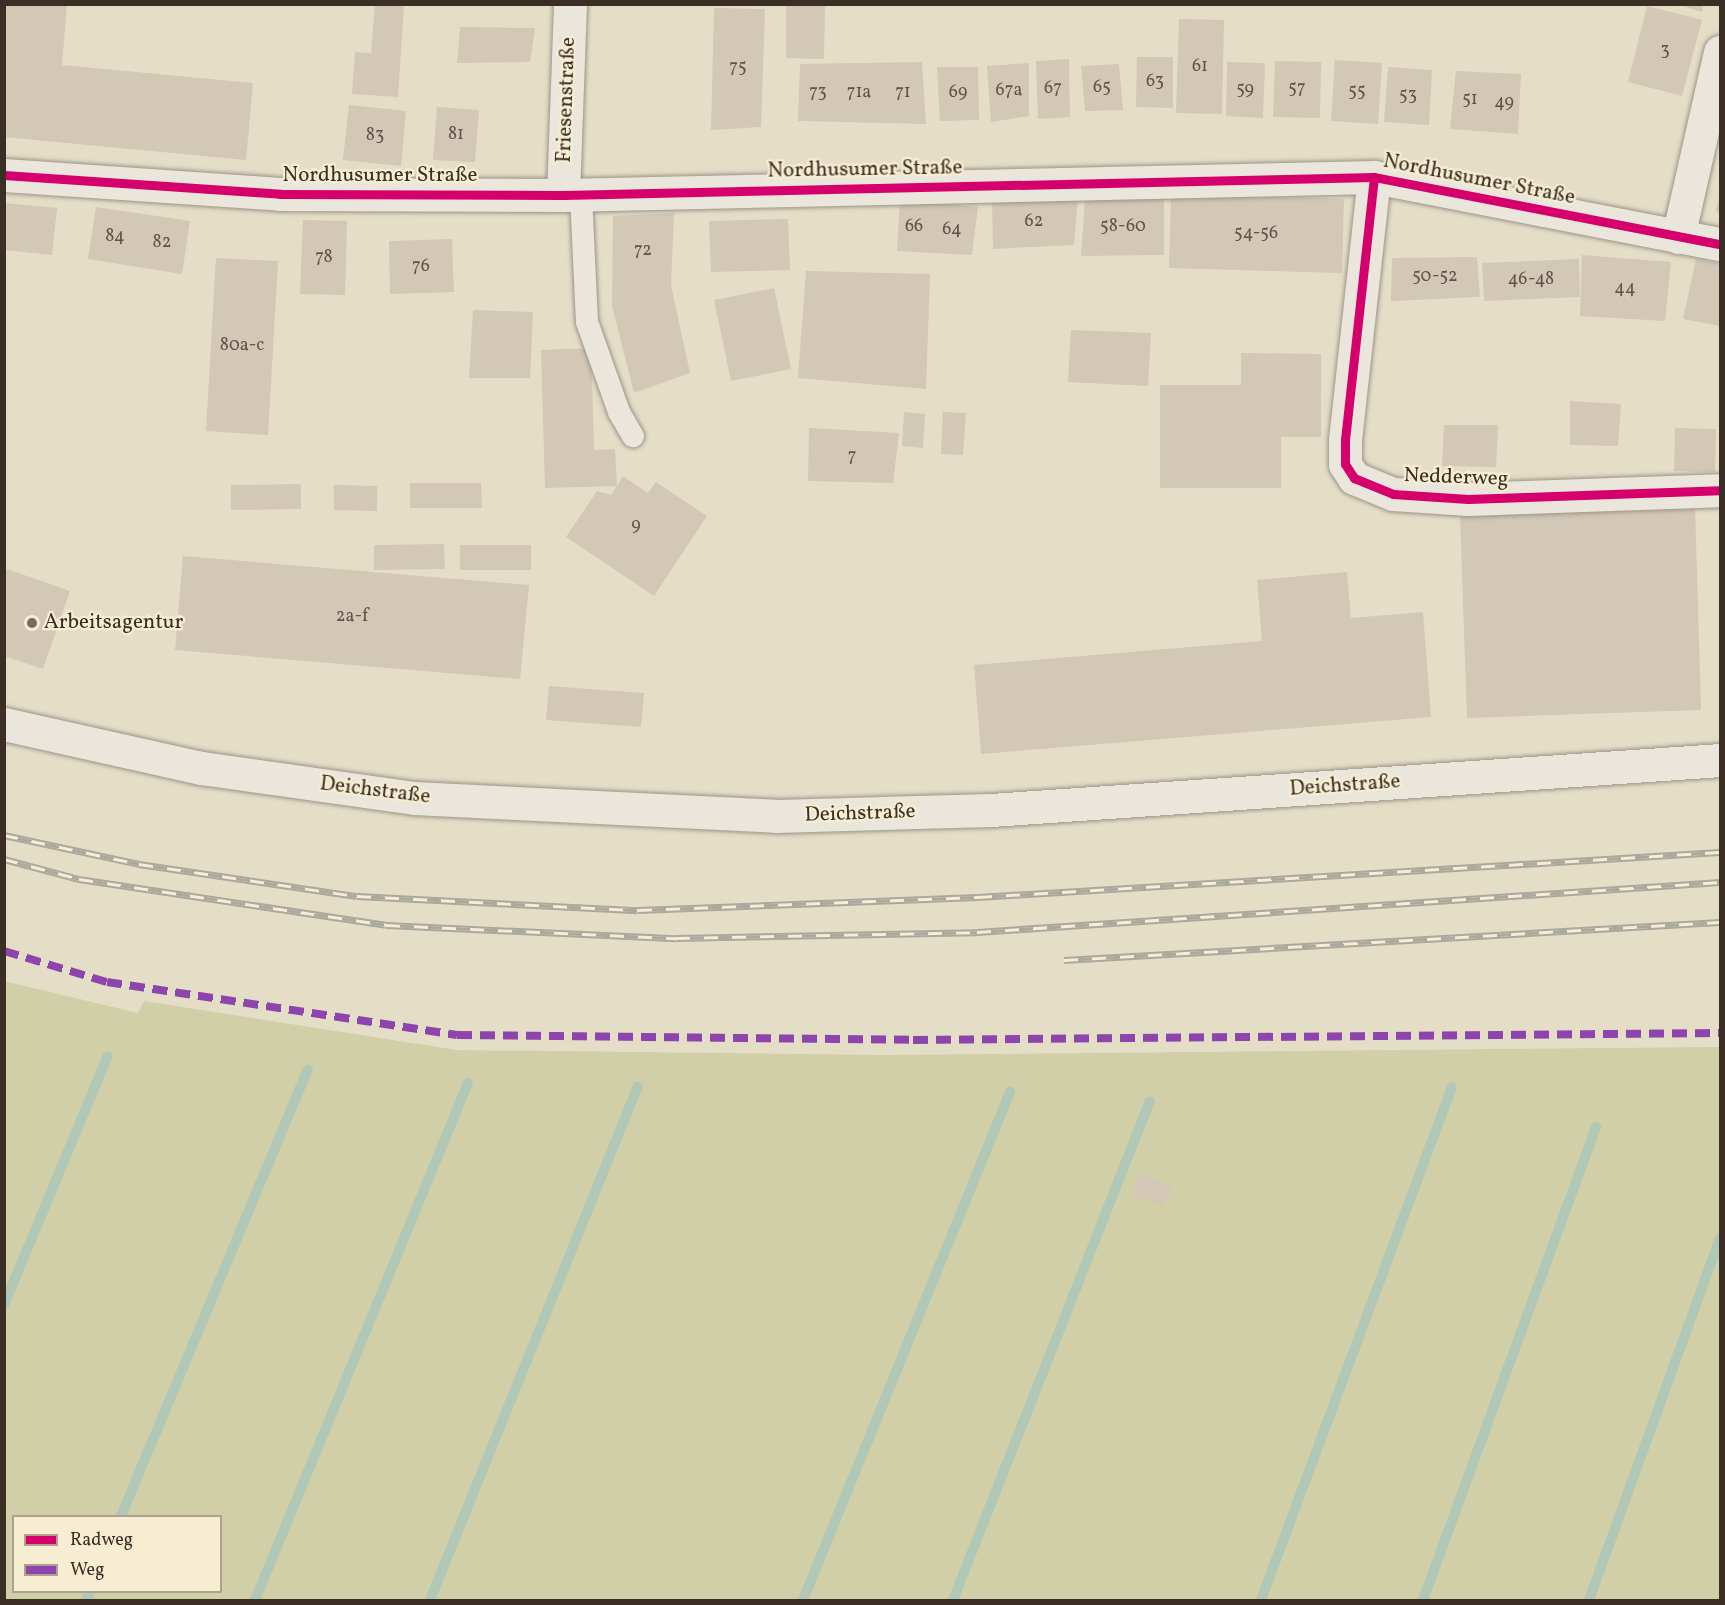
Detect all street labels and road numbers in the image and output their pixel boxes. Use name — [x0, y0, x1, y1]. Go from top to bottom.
street label: Friesenstraße — [552, 37, 582, 163]
street label: Nordhusumer Straße — [1381, 149, 1577, 211]
street label: Nordhusumer Straße — [767, 156, 963, 184]
street label: Nordhusumer Straße — [283, 163, 477, 189]
street label: Nedderweg — [1403, 464, 1509, 492]
street label: Deichstraße — [1289, 770, 1401, 802]
street label: Deichstraße — [318, 772, 432, 810]
street label: Deichstraße — [804, 799, 916, 829]

